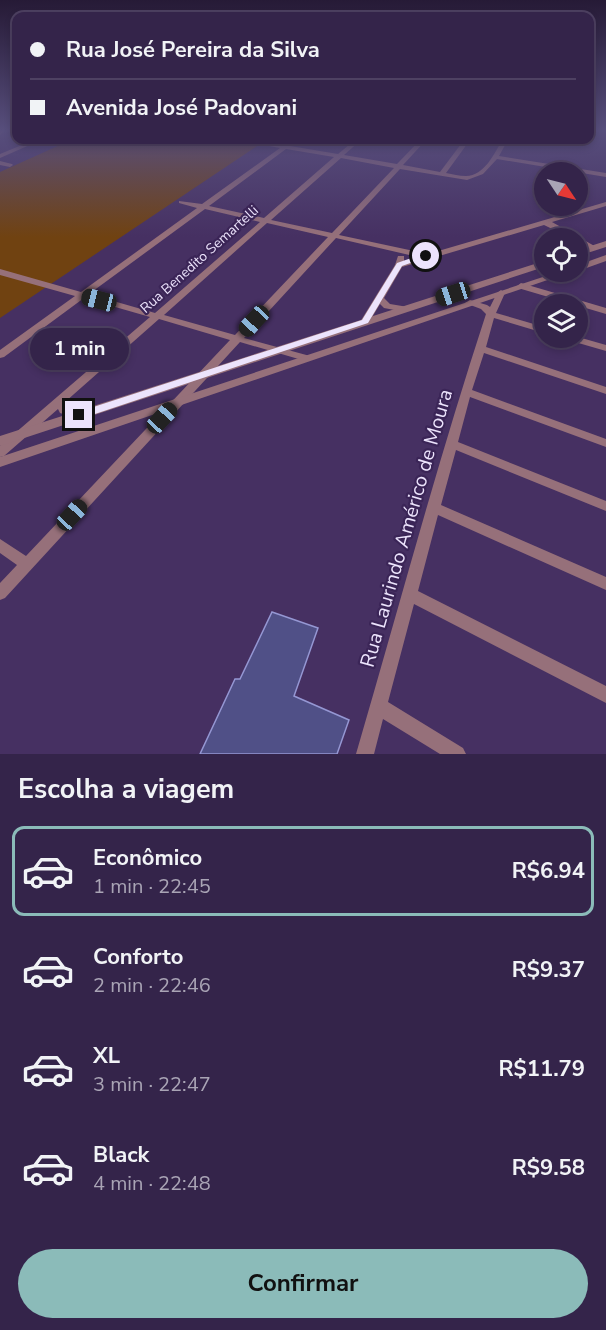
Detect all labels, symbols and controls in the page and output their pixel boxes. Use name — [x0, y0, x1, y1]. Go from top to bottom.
text: Rua José Pereira da Silva — [66, 35, 320, 65]
text: Avenida José Padovani — [66, 93, 297, 123]
north arrow — [534, 162, 588, 216]
map controls — [534, 162, 588, 348]
street label: Rua Benedito Semartelli — [136, 201, 262, 318]
button: locate — [534, 228, 588, 282]
route start — [412, 242, 439, 269]
car — [433, 280, 473, 308]
car — [79, 287, 119, 313]
button: layers — [534, 294, 588, 348]
car — [235, 302, 273, 340]
callout: 1 min — [29, 328, 128, 370]
text: 1 min — [54, 335, 105, 362]
street label: Rua Laurindo Américo de Moura — [354, 386, 459, 670]
car — [143, 399, 181, 437]
route end — [65, 401, 92, 428]
car — [53, 496, 91, 534]
text: Escolha a viagem — [18, 771, 234, 808]
text: Econômico — [93, 843, 202, 873]
icon: car — [21, 844, 75, 898]
text: R$6.94 — [512, 856, 585, 886]
text: 1 min · 22:45 — [93, 873, 211, 900]
text: Conforto — [93, 942, 183, 972]
icon: car — [21, 943, 75, 997]
text: R$9.37 — [512, 955, 585, 985]
text: 2 min · 22:46 — [93, 972, 211, 999]
text: XL — [93, 1041, 120, 1071]
icon: car — [21, 1042, 75, 1096]
text: R$11.79 — [498, 1054, 585, 1084]
text: 3 min · 22:47 — [93, 1071, 211, 1098]
text: Black — [93, 1140, 149, 1170]
icon: car — [21, 1141, 75, 1195]
text: R$9.58 — [512, 1153, 585, 1183]
text: 4 min · 22:48 — [93, 1170, 211, 1197]
button: Confirmar — [18, 1249, 588, 1318]

